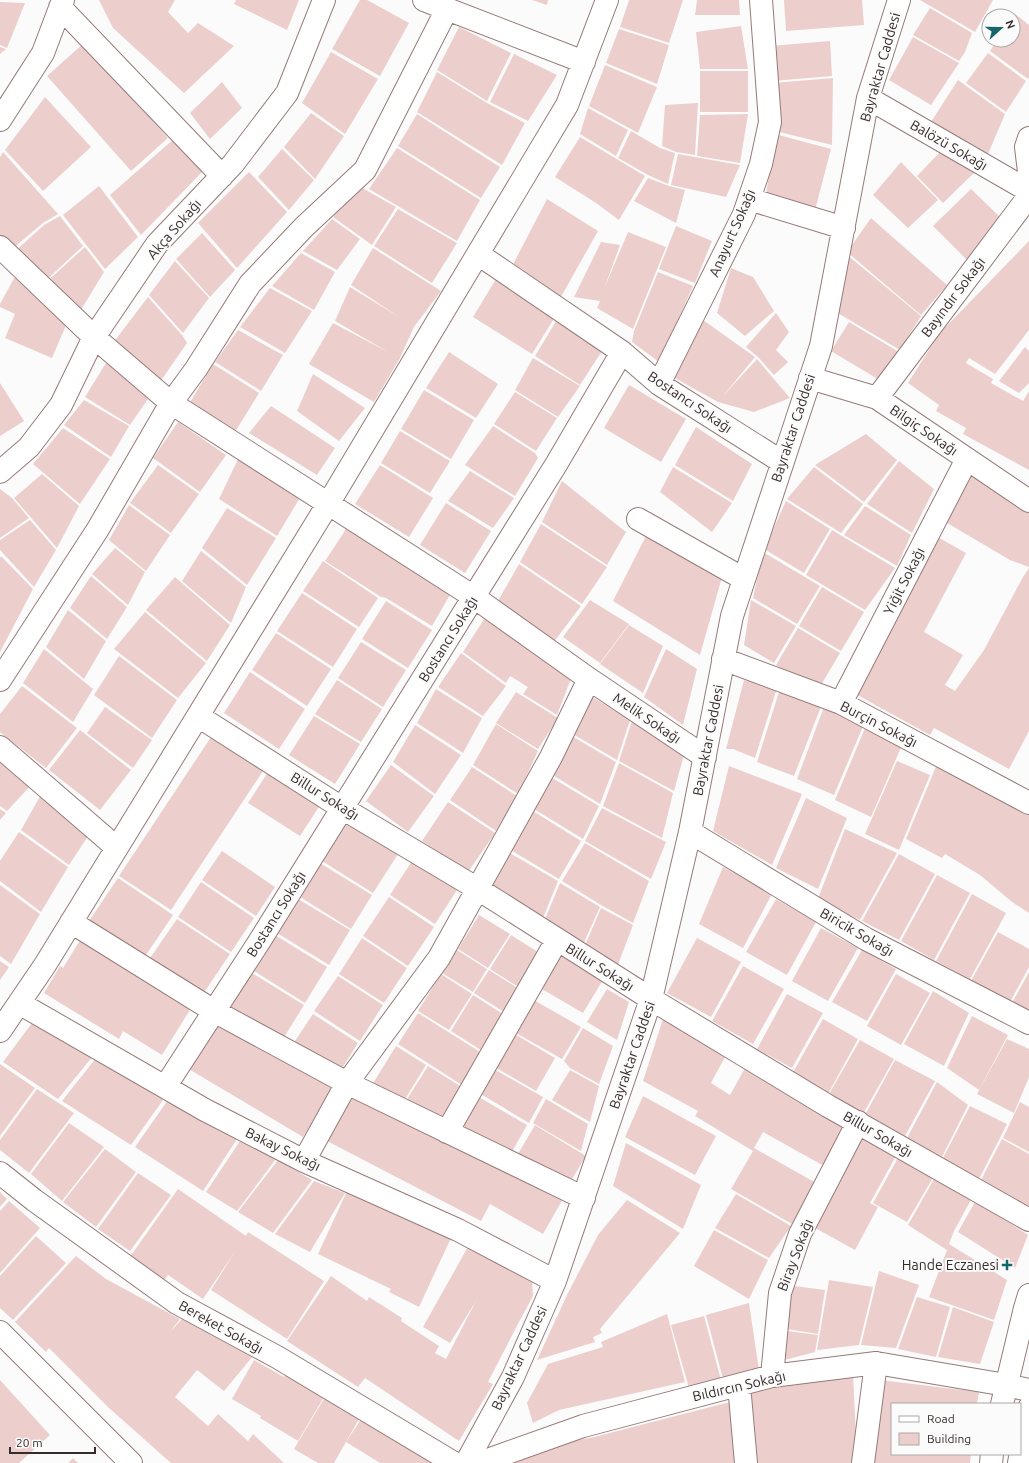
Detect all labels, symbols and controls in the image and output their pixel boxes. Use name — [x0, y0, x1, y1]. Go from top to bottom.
north arrow — [981, 8, 1021, 48]
street label: Bayraktar Caddesi — [857, 11, 903, 123]
text: N — [1003, 18, 1017, 30]
street label: Balözü Sokağı — [907, 116, 991, 174]
street label: Anayurt Sokağı — [706, 187, 758, 279]
street label: Akça Sokağı — [144, 196, 204, 262]
street label: Bayındır Sokağı — [918, 254, 988, 340]
street label: Bostancı Sokağı — [645, 368, 735, 436]
street label: Bayraktar Caddesi — [768, 372, 818, 484]
street label: Bilgiç Sokağı — [887, 401, 961, 459]
street label: Yiğit Sokağı — [880, 545, 928, 617]
street label: Bostancı Sokağı — [415, 593, 481, 685]
street label: Bayraktar Caddesi — [689, 683, 727, 797]
street label: Melik Sokağı — [610, 689, 684, 747]
street label: Burçin Sokağı — [838, 698, 920, 750]
street label: Billur Sokağı — [288, 769, 362, 823]
street label: Bostancı Sokağı — [243, 868, 309, 960]
street label: Biricik Sokağı — [817, 904, 897, 960]
street label: Billur Sokağı — [563, 940, 637, 994]
street label: Bayraktar Caddesi — [606, 999, 658, 1111]
street label: Billur Sokağı — [840, 1108, 916, 1160]
street label: Bakay Sokağı — [243, 1124, 323, 1174]
street label: Biray Sokağı — [774, 1217, 816, 1293]
place label: Hande Eczanesi — [902, 1257, 999, 1273]
marker: Hande Eczanesi — [1002, 1260, 1012, 1270]
street label: Bereket Sokağı — [176, 1297, 266, 1357]
street label: Bayraktar Caddesi — [488, 1303, 550, 1413]
street label: Bıldırcın Sokağı — [691, 1367, 787, 1405]
legend — [891, 1403, 1021, 1455]
text: Road — [927, 1412, 955, 1425]
scale bar — [10, 1429, 95, 1455]
text: Building — [927, 1432, 971, 1445]
text: 20 m — [16, 1436, 43, 1449]

